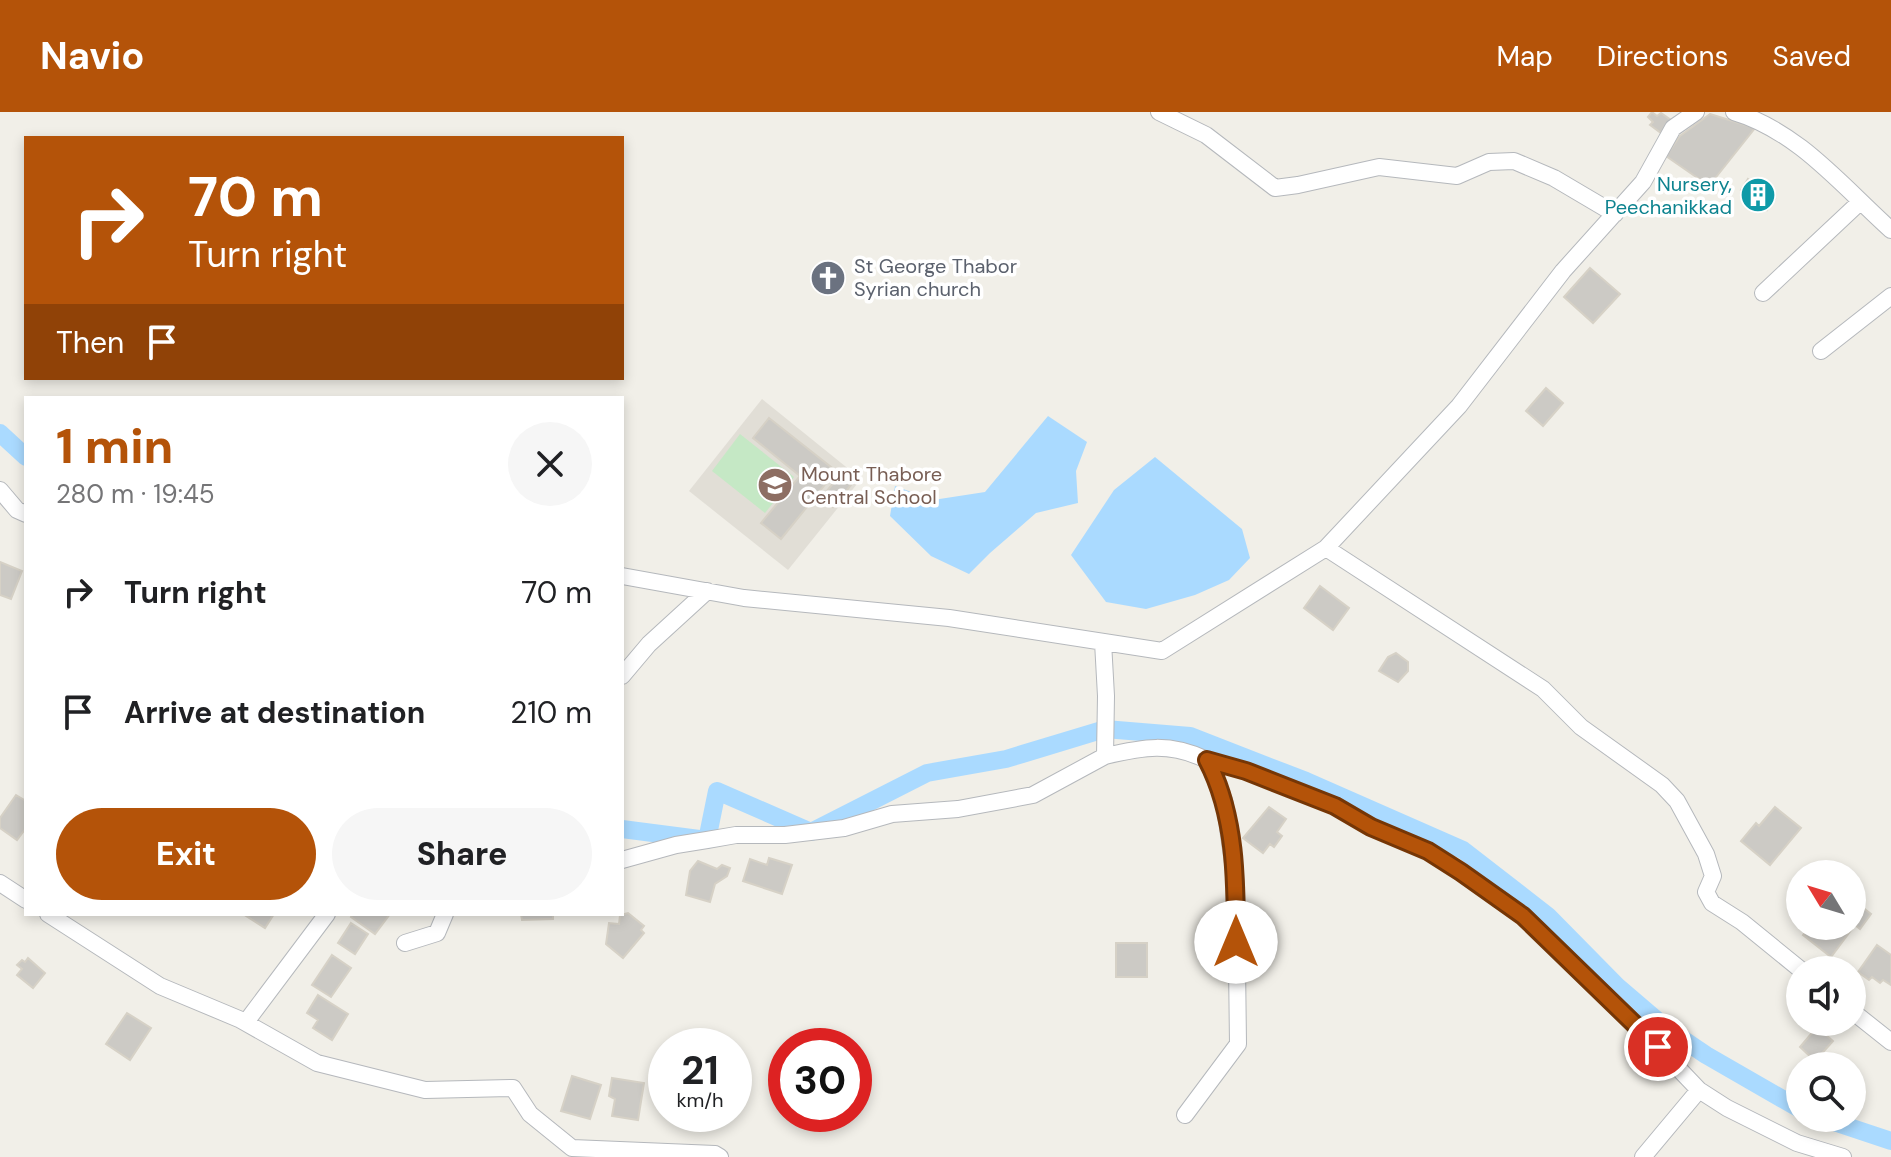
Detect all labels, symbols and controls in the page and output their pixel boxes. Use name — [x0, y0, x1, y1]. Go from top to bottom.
text: Navio — [40, 31, 144, 81]
text: Map — [1496, 38, 1553, 75]
text: Directions — [1597, 38, 1729, 75]
text: Saved — [1773, 38, 1851, 75]
text: 70 m — [188, 160, 323, 233]
icon: right — [56, 168, 160, 272]
place label: Nursery, Peechanikkad — [1605, 171, 1732, 220]
building icon: Nursery, Peechanikkad — [1739, 176, 1777, 214]
text: Turn right — [188, 231, 347, 278]
place label: St George Thabor Syrian church — [854, 253, 1017, 302]
church icon: St George Thabor Syrian church — [809, 259, 847, 297]
icon: arrive — [140, 320, 184, 364]
text: Then — [56, 323, 124, 362]
text: 1 min — [56, 415, 173, 478]
button: close — [508, 422, 592, 506]
place label: Mount Thabore Central School — [801, 461, 942, 510]
school or university icon: Mount Thabore Central School — [756, 466, 794, 504]
text: 280 m · 19:45 — [56, 477, 215, 511]
icon: right — [56, 570, 100, 614]
text: Turn right — [124, 573, 267, 612]
text: 70 m — [521, 573, 592, 612]
icon: arrive — [56, 690, 100, 734]
text: Arrive at destination — [124, 693, 425, 732]
text: 210 m — [510, 693, 592, 732]
button: Exit — [56, 808, 316, 900]
button: Share — [332, 808, 592, 900]
north arrow — [1786, 860, 1866, 940]
map controls — [1786, 860, 1866, 1132]
position arrow — [1194, 900, 1278, 984]
button: sound — [1786, 956, 1866, 1036]
pin — [1624, 1013, 1692, 1081]
icon: arrive — [1636, 1025, 1680, 1069]
speed limit sign: 30 — [768, 1028, 872, 1132]
text: 21 — [681, 1044, 719, 1096]
button: search — [1786, 1052, 1866, 1132]
text: km/h — [676, 1087, 724, 1113]

